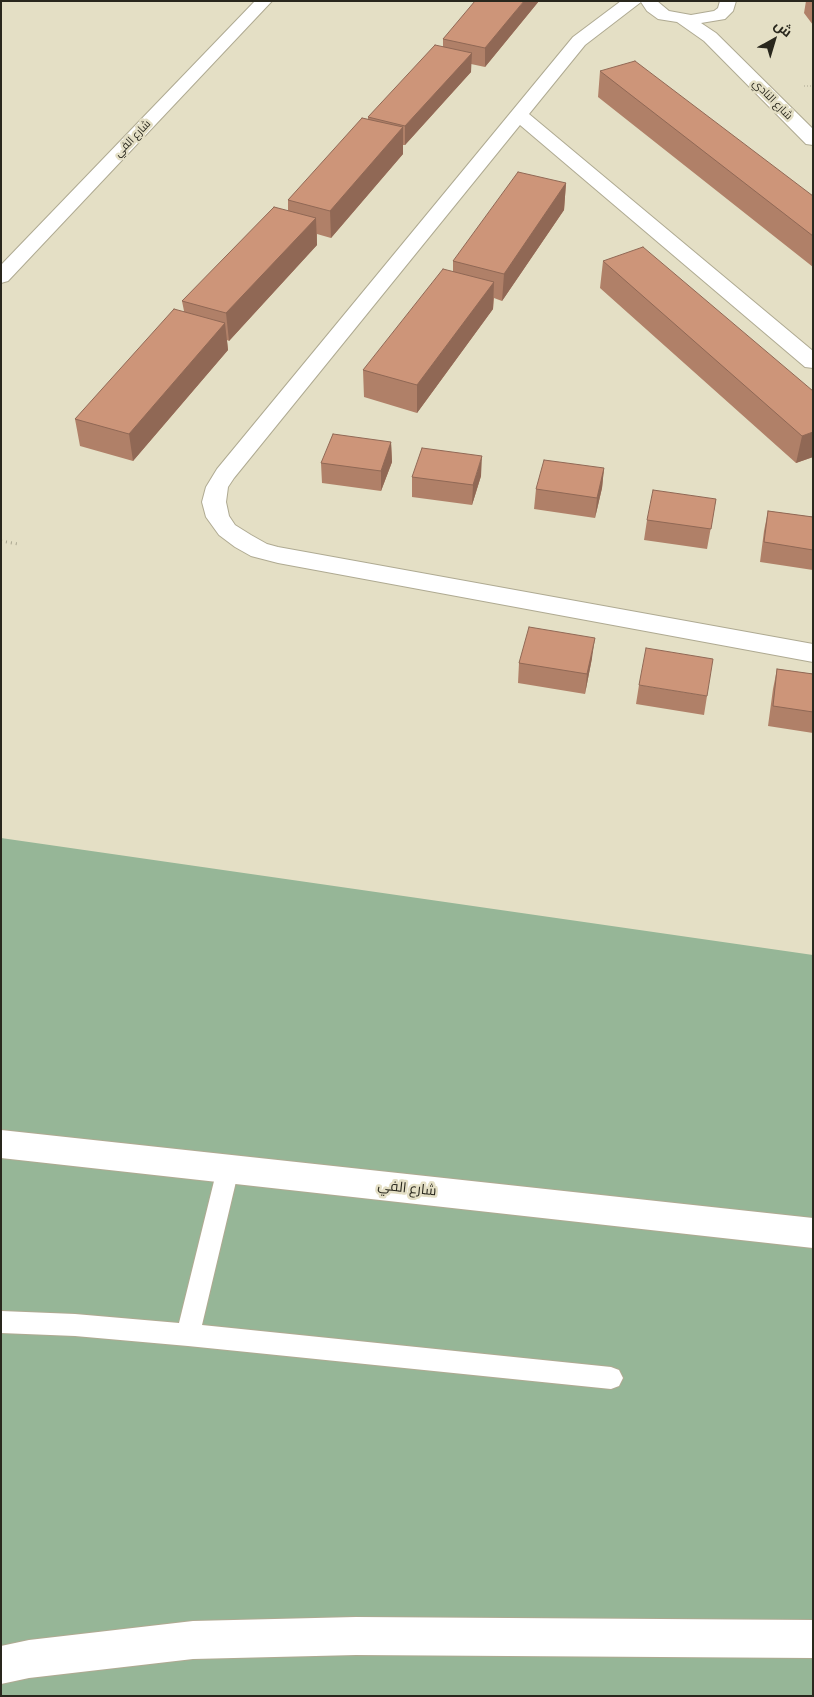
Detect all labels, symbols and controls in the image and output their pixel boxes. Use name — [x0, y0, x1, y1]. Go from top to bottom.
text: ش — [770, 14, 797, 42]
north arrow — [749, 15, 799, 65]
street label: شارع النادي — [749, 77, 795, 123]
street label: شارع الفي — [112, 118, 154, 160]
street label: شارع الفي — [377, 1178, 437, 1200]

